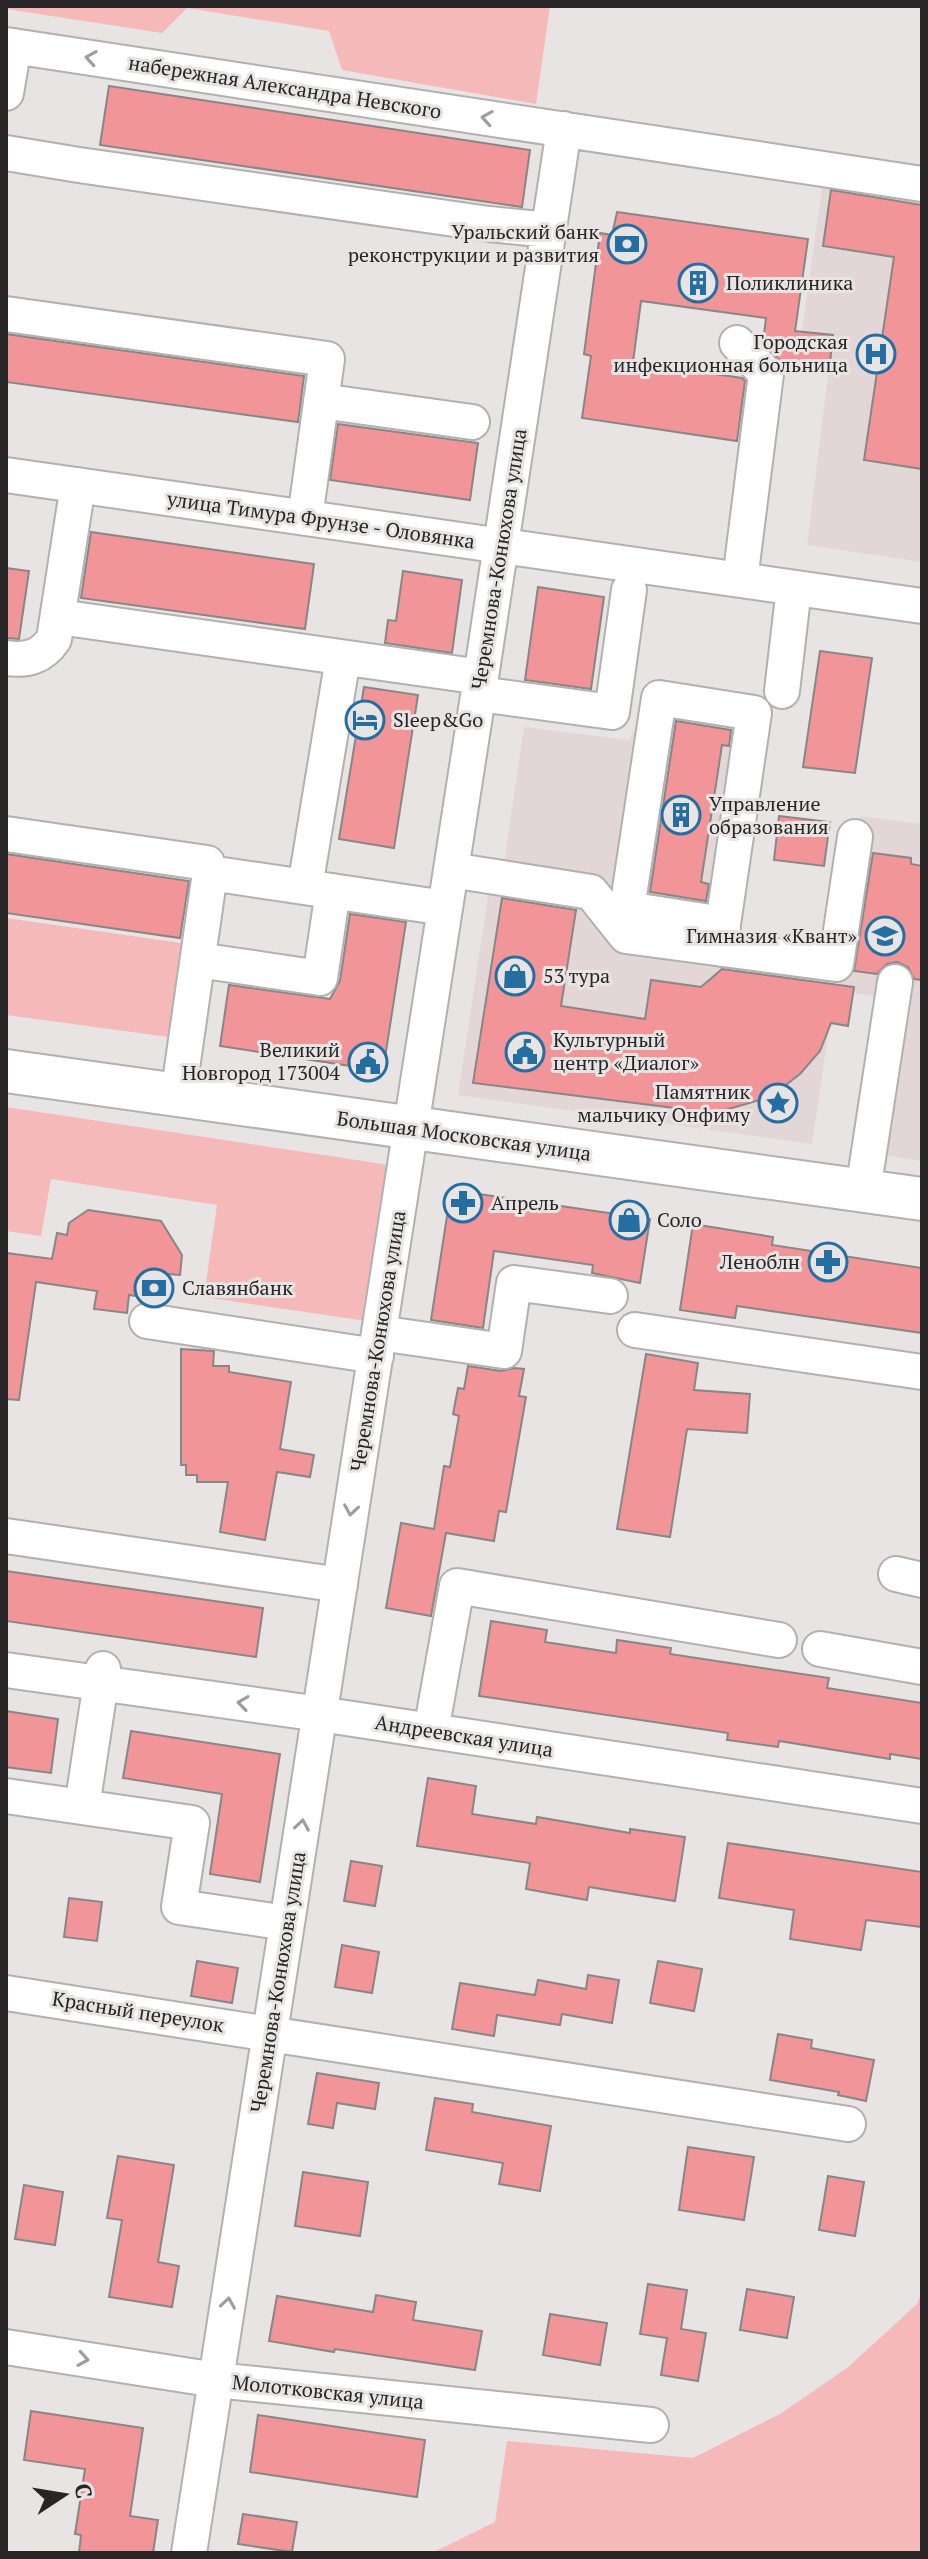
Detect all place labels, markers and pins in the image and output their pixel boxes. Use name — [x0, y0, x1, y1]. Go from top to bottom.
place label: Уральский банк реконструкции и развития — [348, 218, 599, 268]
bank icon: Уральский банк реконструкции и развития — [606, 223, 648, 265]
building icon: Поликлиника — [677, 262, 719, 304]
place label: Поликлиника — [726, 269, 853, 296]
place label: Городская инфекционная больница — [613, 328, 848, 378]
hospital icon: Городская инфекционная больница — [855, 333, 897, 375]
hotel icon: Sleep&Go — [344, 699, 386, 741]
place label: Sleep&Go — [393, 706, 483, 733]
place label: Управление образования — [709, 790, 829, 840]
building icon: Управление образования — [660, 794, 702, 836]
school or university icon: Гимназия «Квант» — [864, 915, 906, 957]
place label: Гимназия «Квант» — [686, 922, 857, 949]
shop icon: 53 тура — [494, 955, 536, 997]
place label: 53 тура — [543, 962, 610, 989]
place label: Культурный центр «Диалог» — [553, 1026, 699, 1076]
public building icon: Культурный центр «Диалог» — [504, 1031, 546, 1073]
place label: Великий Новгород 173004 — [182, 1036, 340, 1086]
public building icon: Великий Новгород 173004 — [347, 1041, 389, 1083]
place label: Памятник мальчику Онфиму — [577, 1078, 751, 1128]
place icon: Памятник мальчику Онфиму — [757, 1082, 799, 1124]
pharmacy icon: Апрель — [442, 1182, 484, 1224]
place label: Апрель — [491, 1189, 559, 1216]
shop icon: Соло — [608, 1199, 650, 1241]
place label: Соло — [657, 1206, 702, 1233]
pharmacy icon: Леноблн — [807, 1241, 849, 1283]
place label: Леноблн — [719, 1248, 800, 1275]
bank icon: Славянбанк — [133, 1267, 175, 1309]
place label: Славянбанк — [182, 1274, 293, 1301]

